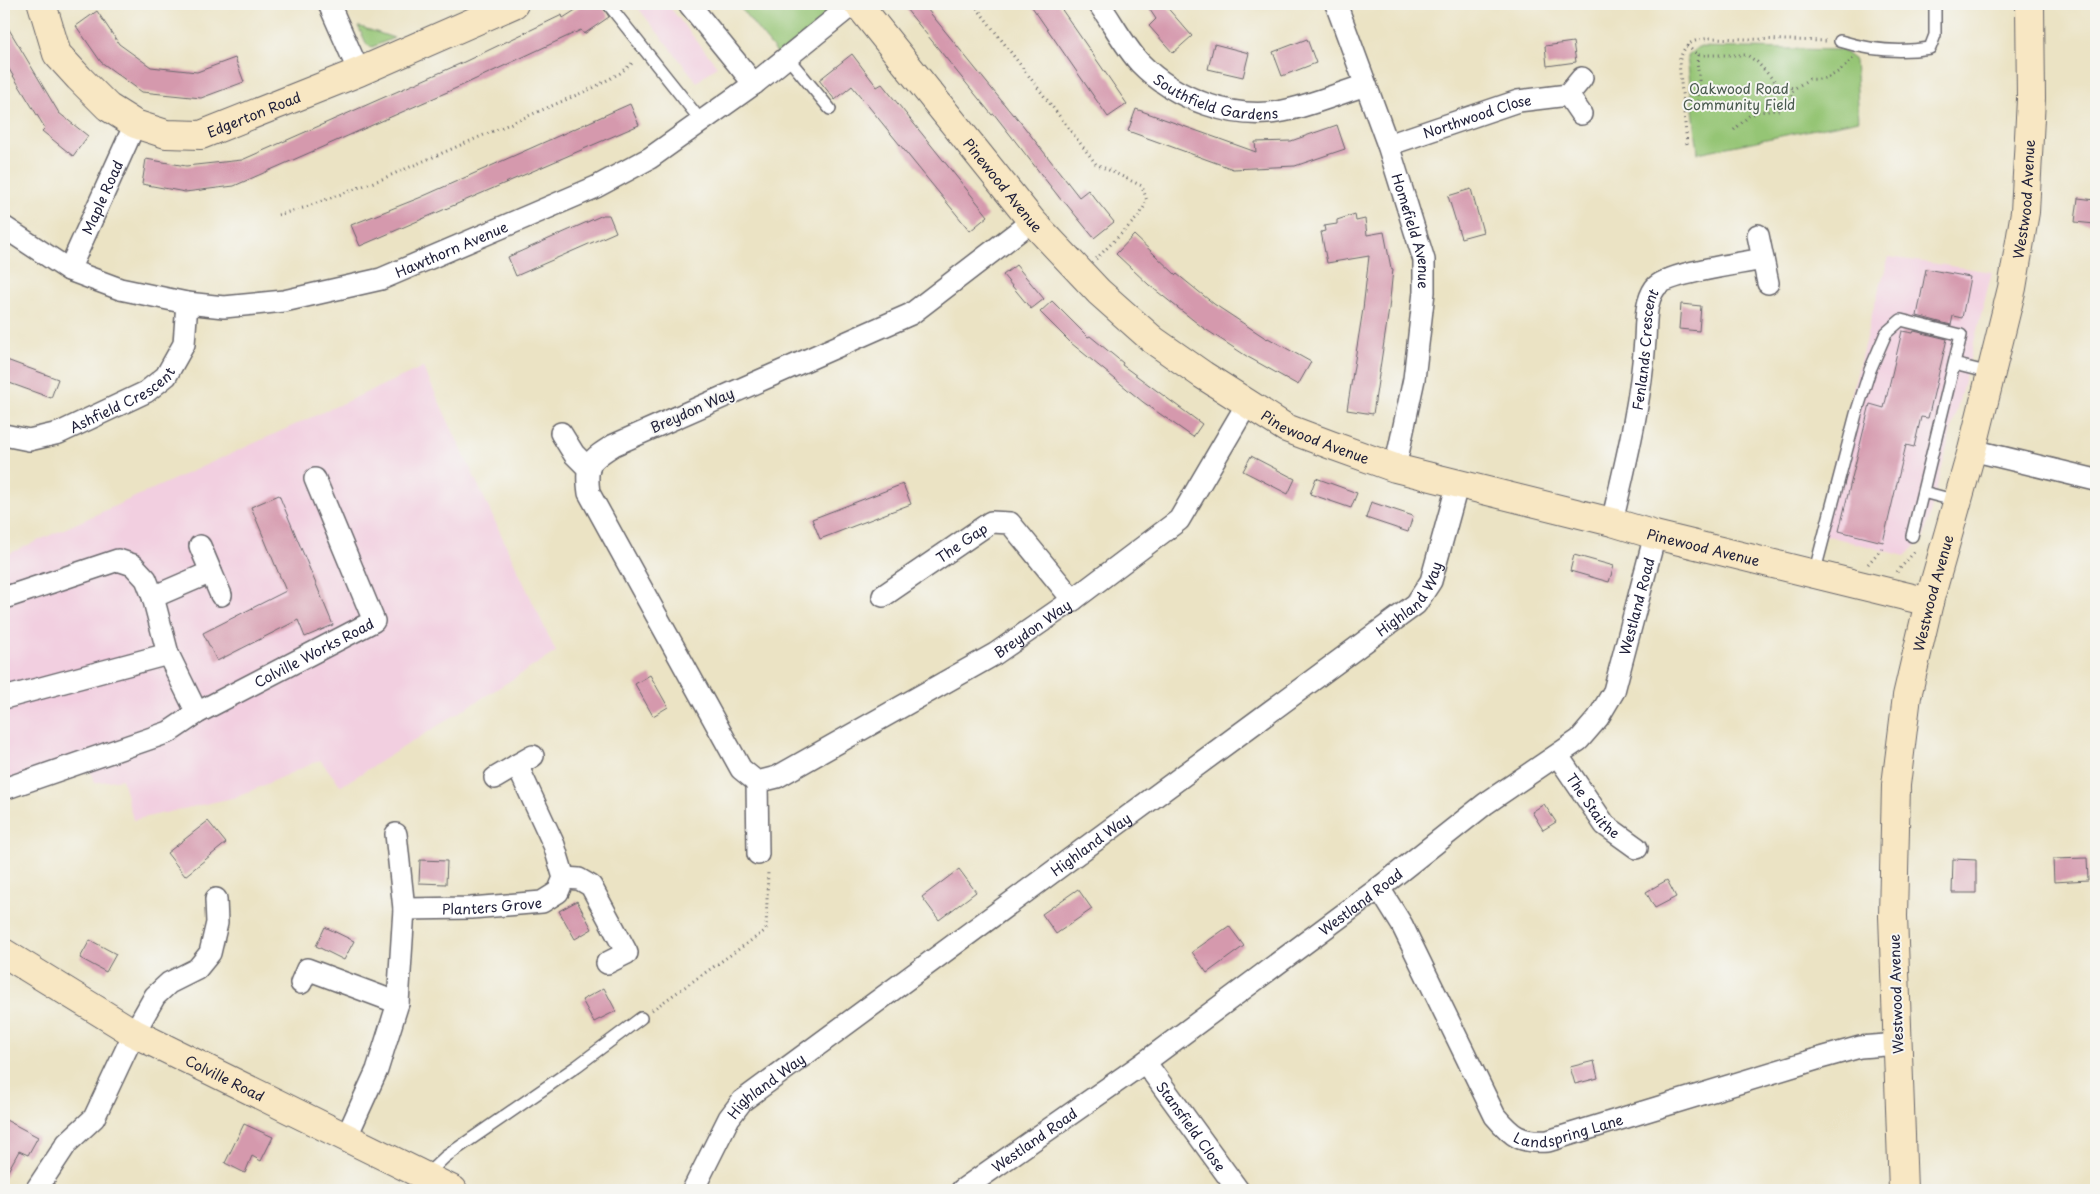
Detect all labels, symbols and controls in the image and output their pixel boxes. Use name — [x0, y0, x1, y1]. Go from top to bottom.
street label: Southfield Gardens — [1149, 68, 1279, 124]
park label: Oakwood Road Community Field — [1683, 78, 1795, 115]
street label: Edgerton Road — [204, 86, 304, 142]
street label: Northwood Close — [1420, 89, 1533, 143]
street label: Pinewood Avenue — [959, 133, 1048, 237]
street label: Westwood Avenue — [2007, 139, 2039, 260]
street label: Maple Road — [76, 157, 128, 238]
street label: Homefield Avenue — [1387, 171, 1435, 289]
street label: Hawthorn Avenue — [391, 215, 511, 282]
street label: Fenlands Crescent — [1626, 284, 1663, 412]
street label: Ashfield Crescent — [66, 363, 180, 437]
street label: Breydon Way — [647, 382, 737, 438]
street label: Pinewood Avenue — [1257, 404, 1373, 469]
street label: The Gap — [931, 517, 991, 567]
street label: Pinewood Avenue — [1644, 523, 1762, 571]
street label: Westwood Avenue — [1907, 532, 1958, 653]
street label: Westland Road — [1613, 555, 1659, 657]
street label: Highland Way — [1371, 559, 1446, 641]
street label: Breydon Way — [989, 594, 1075, 662]
street label: Colville Works Road — [250, 612, 377, 692]
street label: The Staithe — [1562, 768, 1624, 843]
street label: Highland Way — [1046, 807, 1135, 881]
street label: Westland Road — [1314, 863, 1407, 940]
street label: Planters Grove — [442, 892, 543, 919]
street label: Westwood Avenue — [1883, 933, 1909, 1054]
street label: Highland Way — [722, 1048, 809, 1123]
street label: Colville Road — [182, 1049, 268, 1106]
street label: Stansfield Close — [1152, 1077, 1231, 1175]
street label: Westland Road — [987, 1102, 1081, 1177]
street label: Landspring Lane — [1510, 1108, 1626, 1152]

